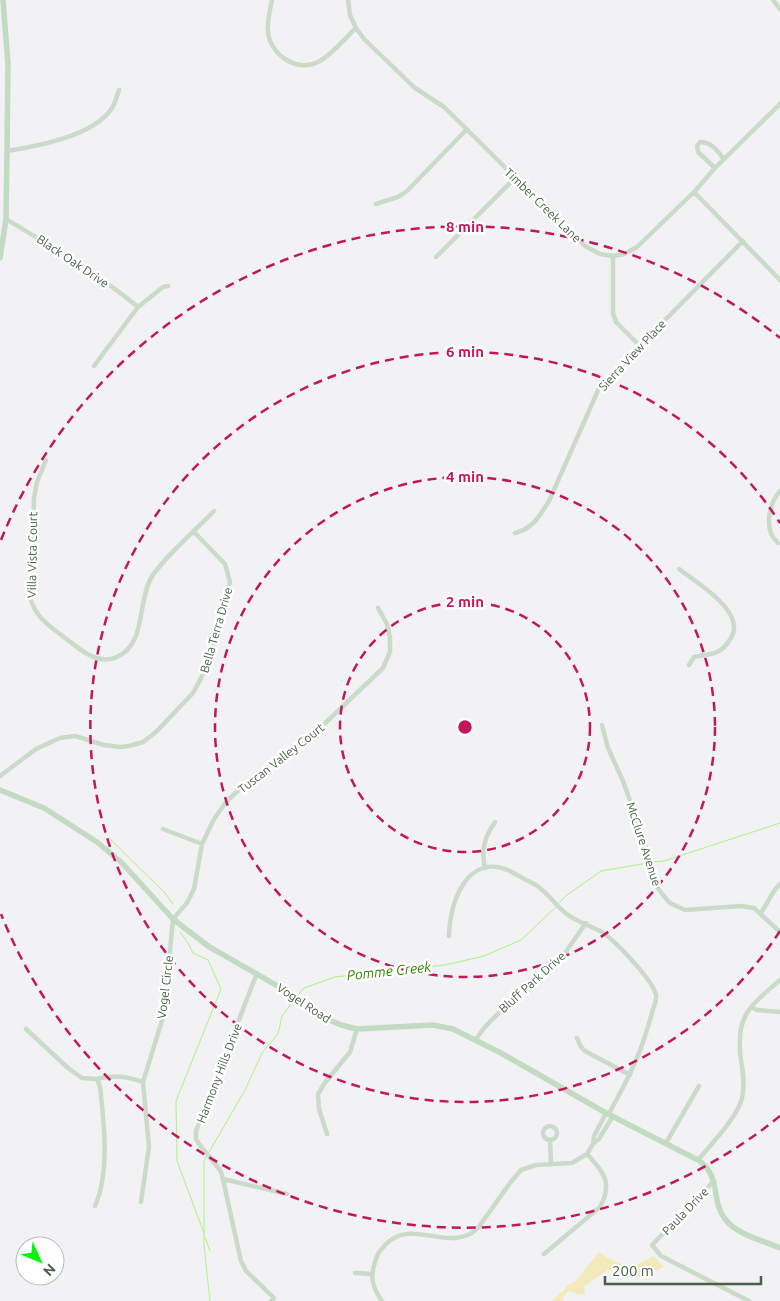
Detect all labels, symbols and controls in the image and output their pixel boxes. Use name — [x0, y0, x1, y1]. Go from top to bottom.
street label: Timber Creek Lane — [502, 165, 584, 245]
text: 8 min — [446, 218, 484, 235]
street label: Black Oak Drive — [35, 232, 111, 290]
street label: Sierra View Place — [596, 317, 668, 393]
text: 6 min — [446, 343, 484, 360]
text: 4 min — [446, 468, 484, 485]
street label: Villa Vista Court — [25, 511, 39, 598]
street label: Bella Terra Drive — [198, 586, 234, 674]
text: 2 min — [446, 593, 484, 610]
centre of rings — [456, 718, 474, 736]
street label: Tuscan Valley Court — [236, 720, 327, 796]
street label: McClure Avenue — [624, 800, 664, 888]
street label: Bluff Park Drive — [496, 949, 568, 1015]
street label: Vogel Circle — [155, 955, 175, 1019]
water label: Pomme Creek — [346, 959, 433, 983]
street label: Vogel Road — [275, 981, 333, 1025]
street label: Harmony Hills Drive — [194, 1021, 244, 1125]
street label: Paula Drive — [659, 1185, 711, 1237]
north arrow — [15, 1236, 65, 1286]
scale bar — [605, 1254, 761, 1286]
text: N — [40, 1261, 59, 1279]
text: 200 m — [612, 1262, 654, 1279]

